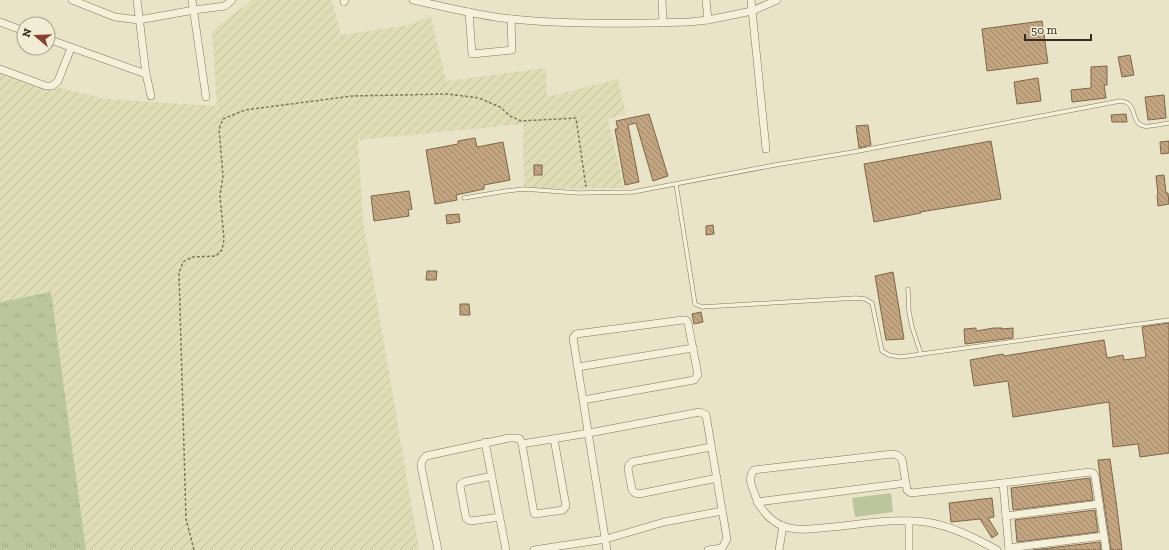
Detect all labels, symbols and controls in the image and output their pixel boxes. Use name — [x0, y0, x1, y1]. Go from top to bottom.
north arrow — [16, 16, 56, 56]
scale bar — [1025, 16, 1091, 42]
text: 50 m — [1031, 23, 1058, 37]
text: N — [20, 26, 35, 39]

